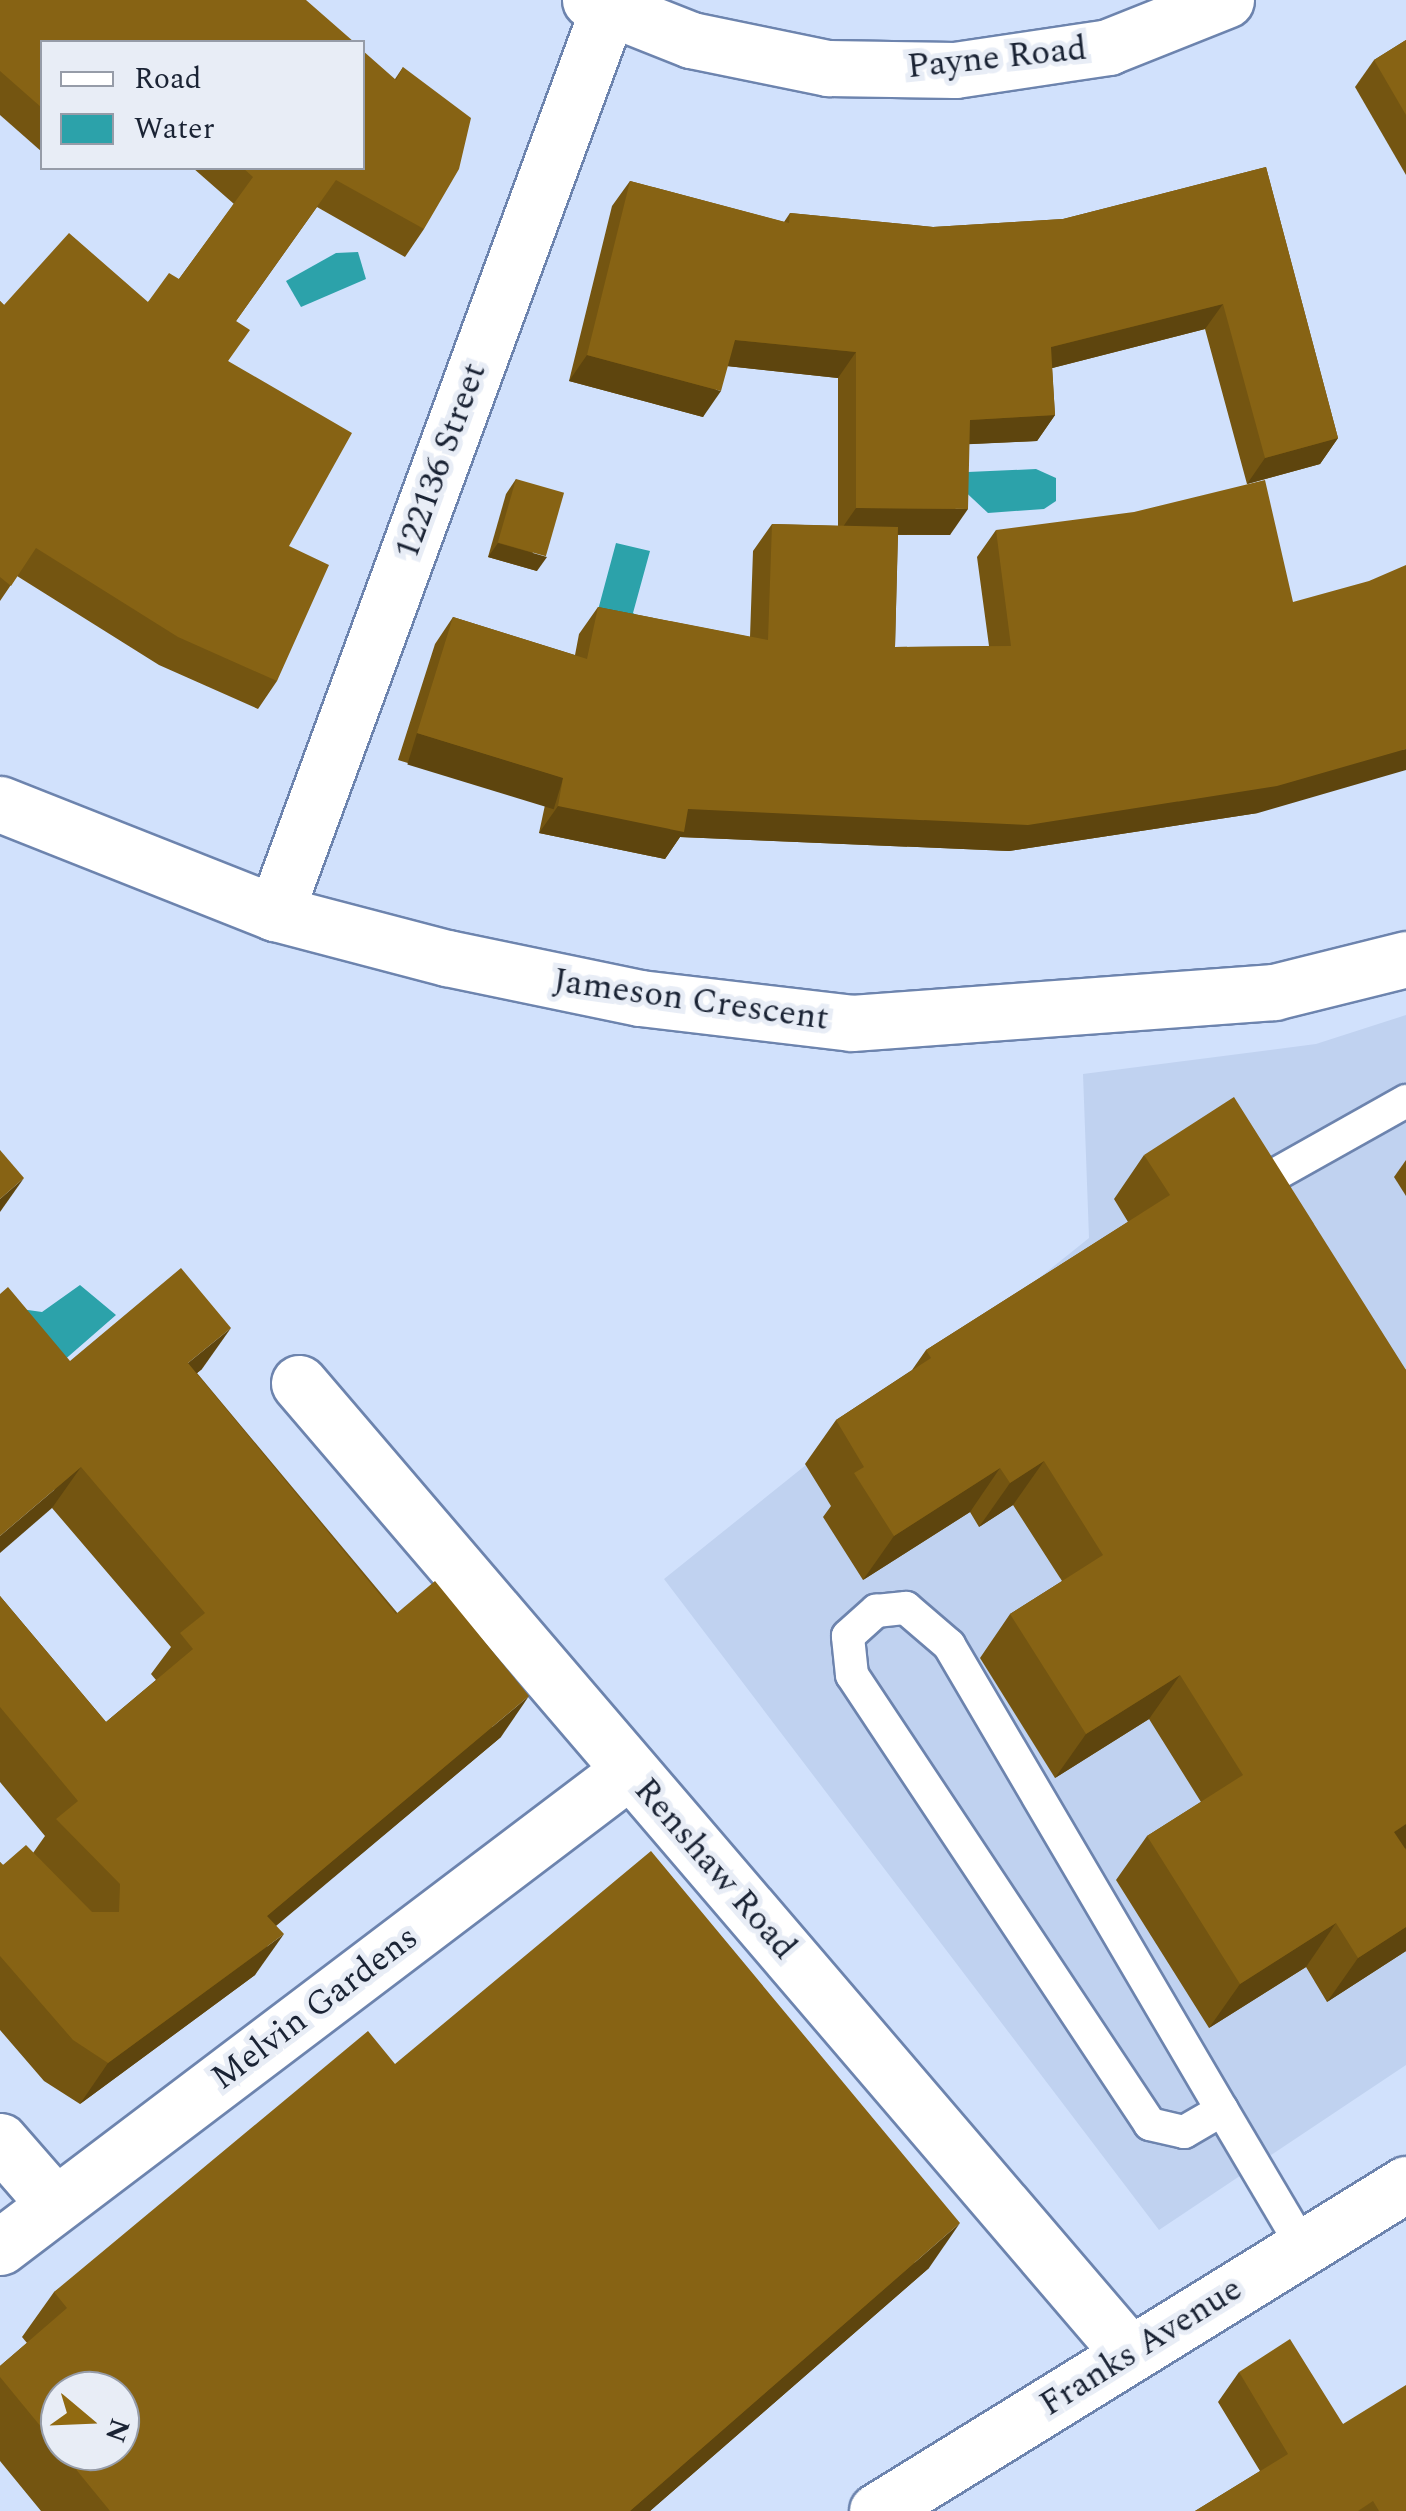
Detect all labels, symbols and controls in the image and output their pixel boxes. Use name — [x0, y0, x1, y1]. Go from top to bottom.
street label: Payne Road — [905, 28, 1089, 88]
legend — [40, 40, 365, 170]
text: Road — [134, 56, 202, 102]
text: Water — [134, 106, 215, 152]
street label: 122136 Street — [386, 357, 496, 565]
street label: Jameson Crescent — [551, 960, 831, 1040]
street label: Renshaw Road — [625, 1770, 805, 1968]
street label: Melvin Gardens — [204, 1917, 426, 2099]
street label: Franks Avenue — [1032, 2268, 1250, 2426]
north arrow — [40, 2371, 140, 2471]
text: N — [93, 2412, 141, 2448]

